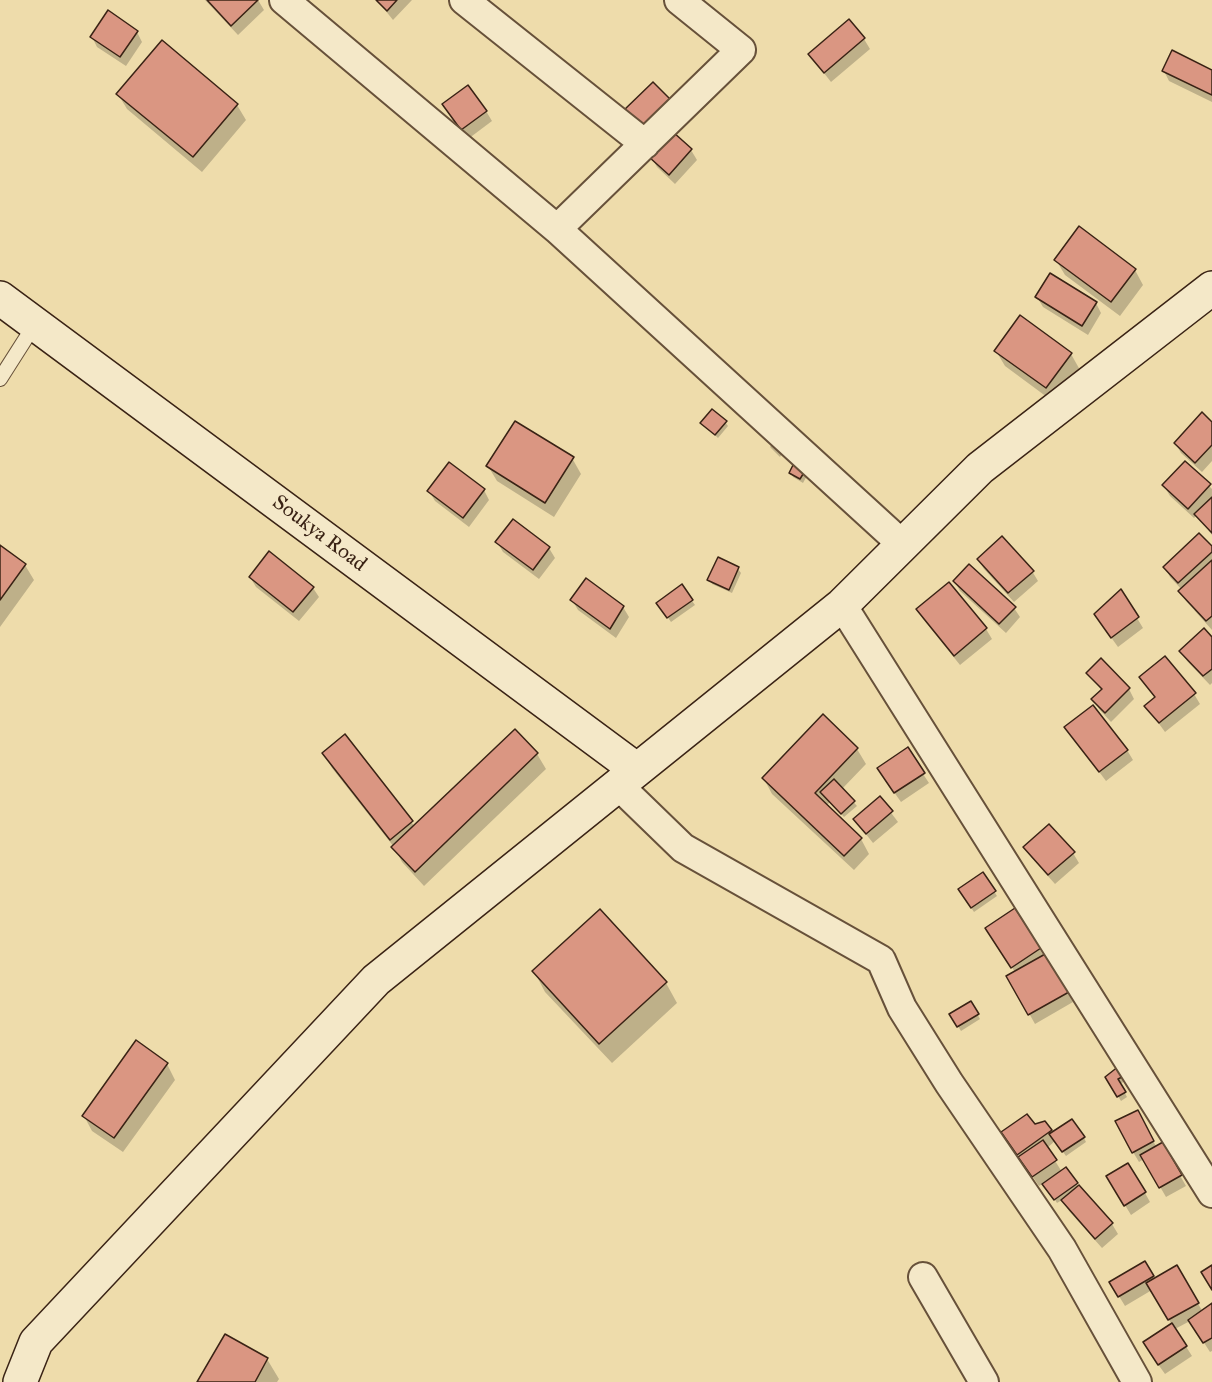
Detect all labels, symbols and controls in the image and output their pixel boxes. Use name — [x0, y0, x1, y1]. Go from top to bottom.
street label: Soukya Road — [267, 490, 371, 578]

